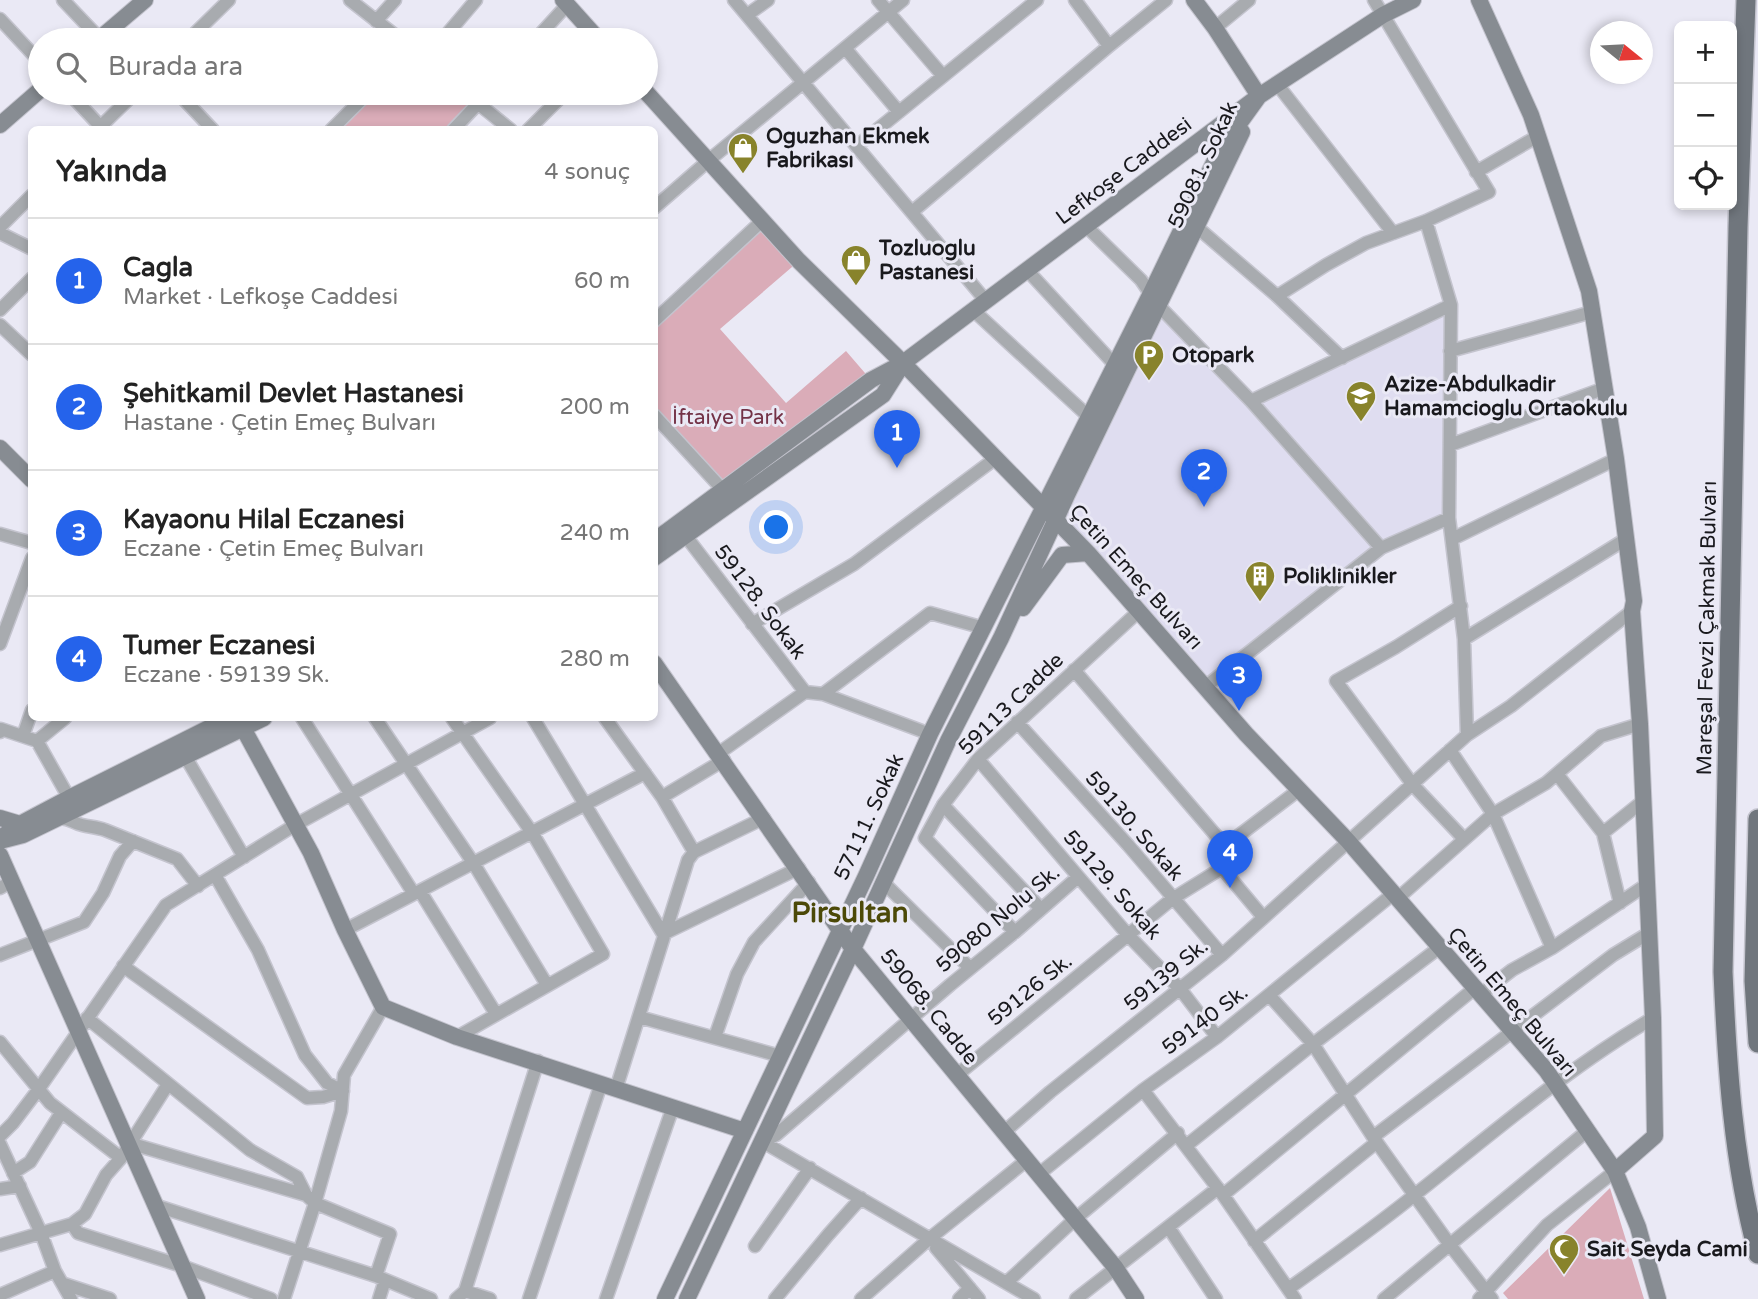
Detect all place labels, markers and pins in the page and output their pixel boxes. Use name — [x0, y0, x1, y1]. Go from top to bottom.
place label: Oguzhan Ekmek Fabrikası — [766, 124, 930, 173]
shop icon: Oguzhan Ekmek Fabrikası — [726, 131, 760, 175]
place label: Tozluoglu Pastanesi — [878, 236, 976, 285]
shop icon: Tozluoglu Pastanesi — [839, 243, 873, 287]
parking icon: Otopark — [1132, 338, 1166, 382]
place label: Otopark — [1172, 343, 1255, 368]
place label: Azize-Abdulkadir Hamamcioglu Ortaokulu — [1384, 372, 1628, 421]
school or university icon: Azize-Abdulkadir Hamamcioglu Ortaokulu — [1344, 379, 1378, 423]
pin: 1 — [874, 410, 920, 468]
pin: 2 — [1181, 449, 1227, 507]
building icon: Poliklinikler — [1243, 559, 1277, 603]
place label: Poliklinikler — [1283, 564, 1398, 589]
pin: 3 — [1216, 653, 1262, 711]
pin: 4 — [1207, 830, 1253, 888]
mosque icon: Sait Seyda Cami — [1547, 1232, 1581, 1276]
place label: Sait Seyda Cami — [1587, 1237, 1748, 1262]

